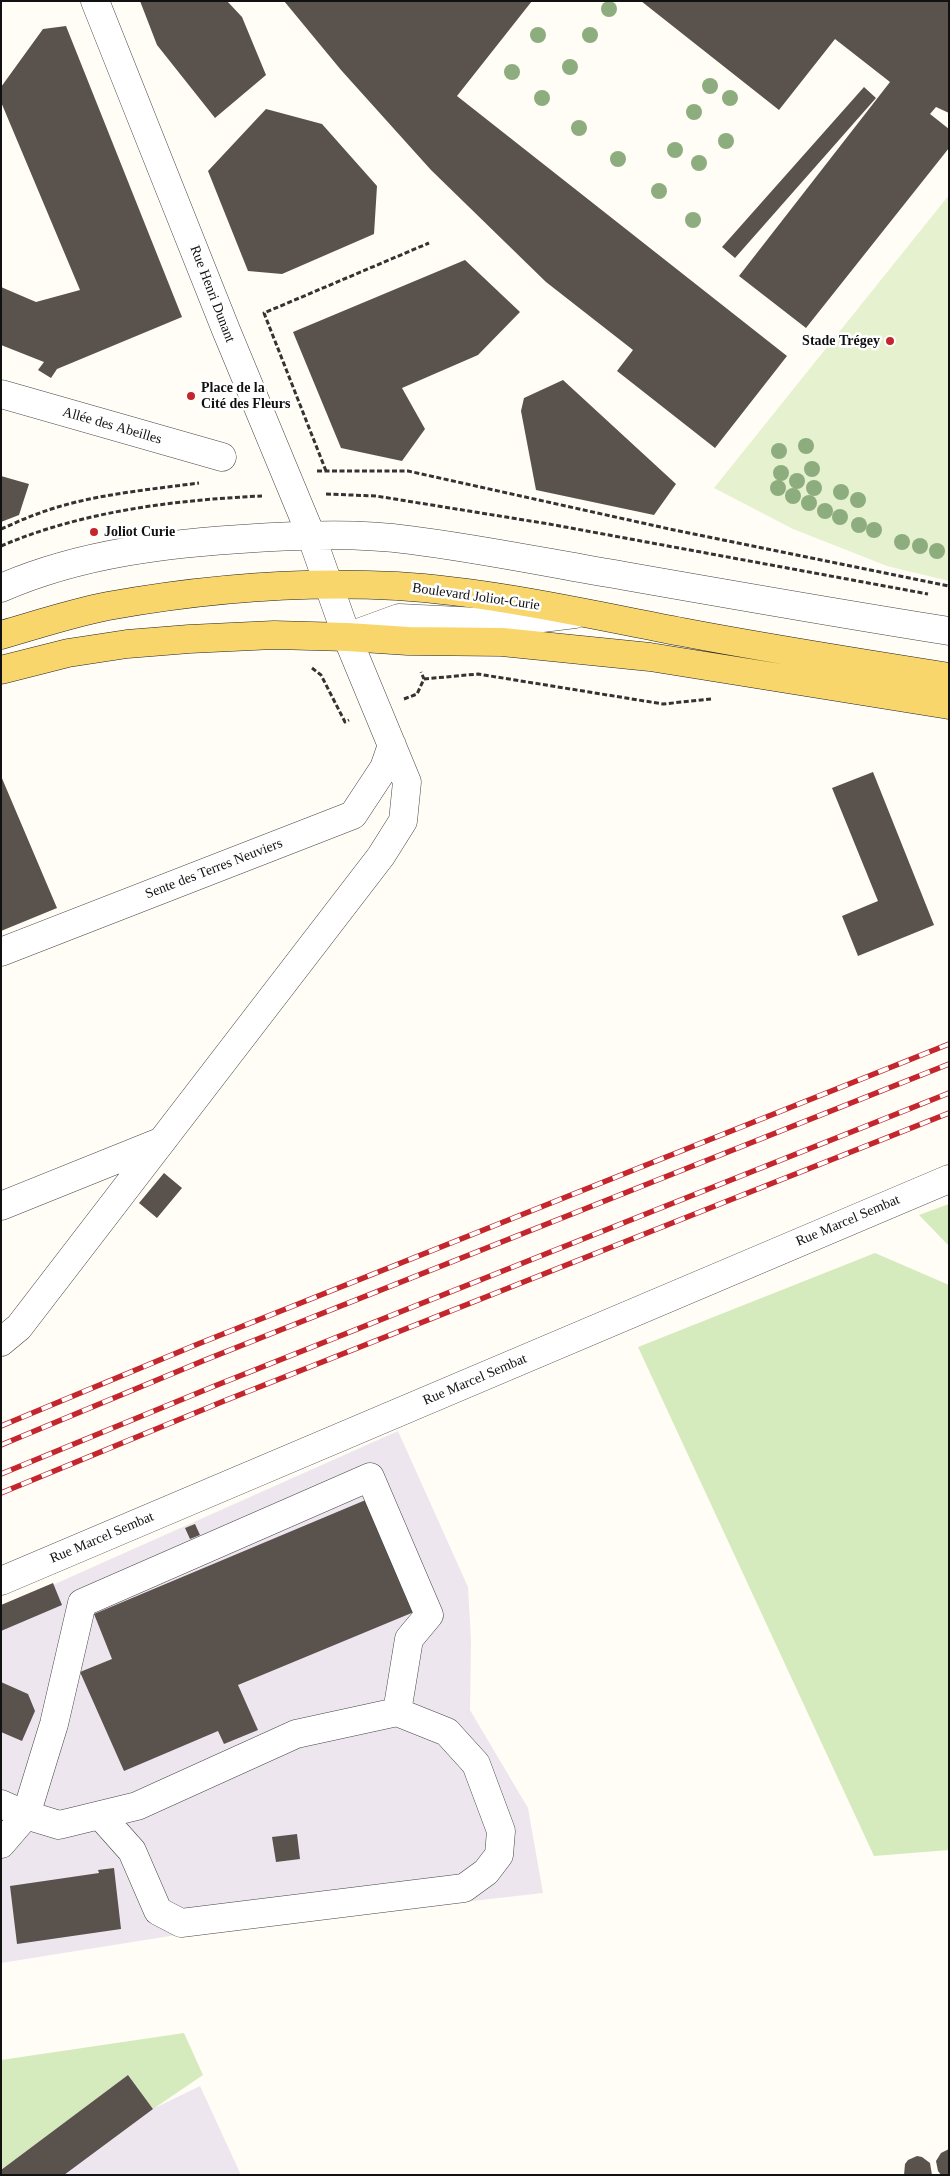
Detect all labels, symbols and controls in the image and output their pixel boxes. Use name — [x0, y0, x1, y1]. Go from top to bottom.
street label: Rue Henri Dunant — [186, 243, 238, 345]
place label: Stade Trégey — [802, 333, 880, 349]
marker: Stade Trégey — [884, 335, 896, 347]
place label: Place de la Cité des Fleurs — [201, 380, 290, 412]
marker: Place de la Cité des Fleurs — [185, 390, 197, 402]
street label: Allée des Abeilles — [60, 404, 164, 448]
place label: Joliot Curie — [104, 524, 175, 540]
marker: Joliot Curie — [88, 526, 100, 538]
street label: Boulevard Joliot-Curie — [411, 580, 541, 614]
street label: Sente des Terres Neuviers — [143, 835, 285, 903]
street label: Rue Marcel Sembat — [794, 1192, 902, 1250]
street label: Rue Marcel Sembat — [421, 1351, 529, 1409]
street label: Rue Marcel Sembat — [48, 1509, 156, 1567]

